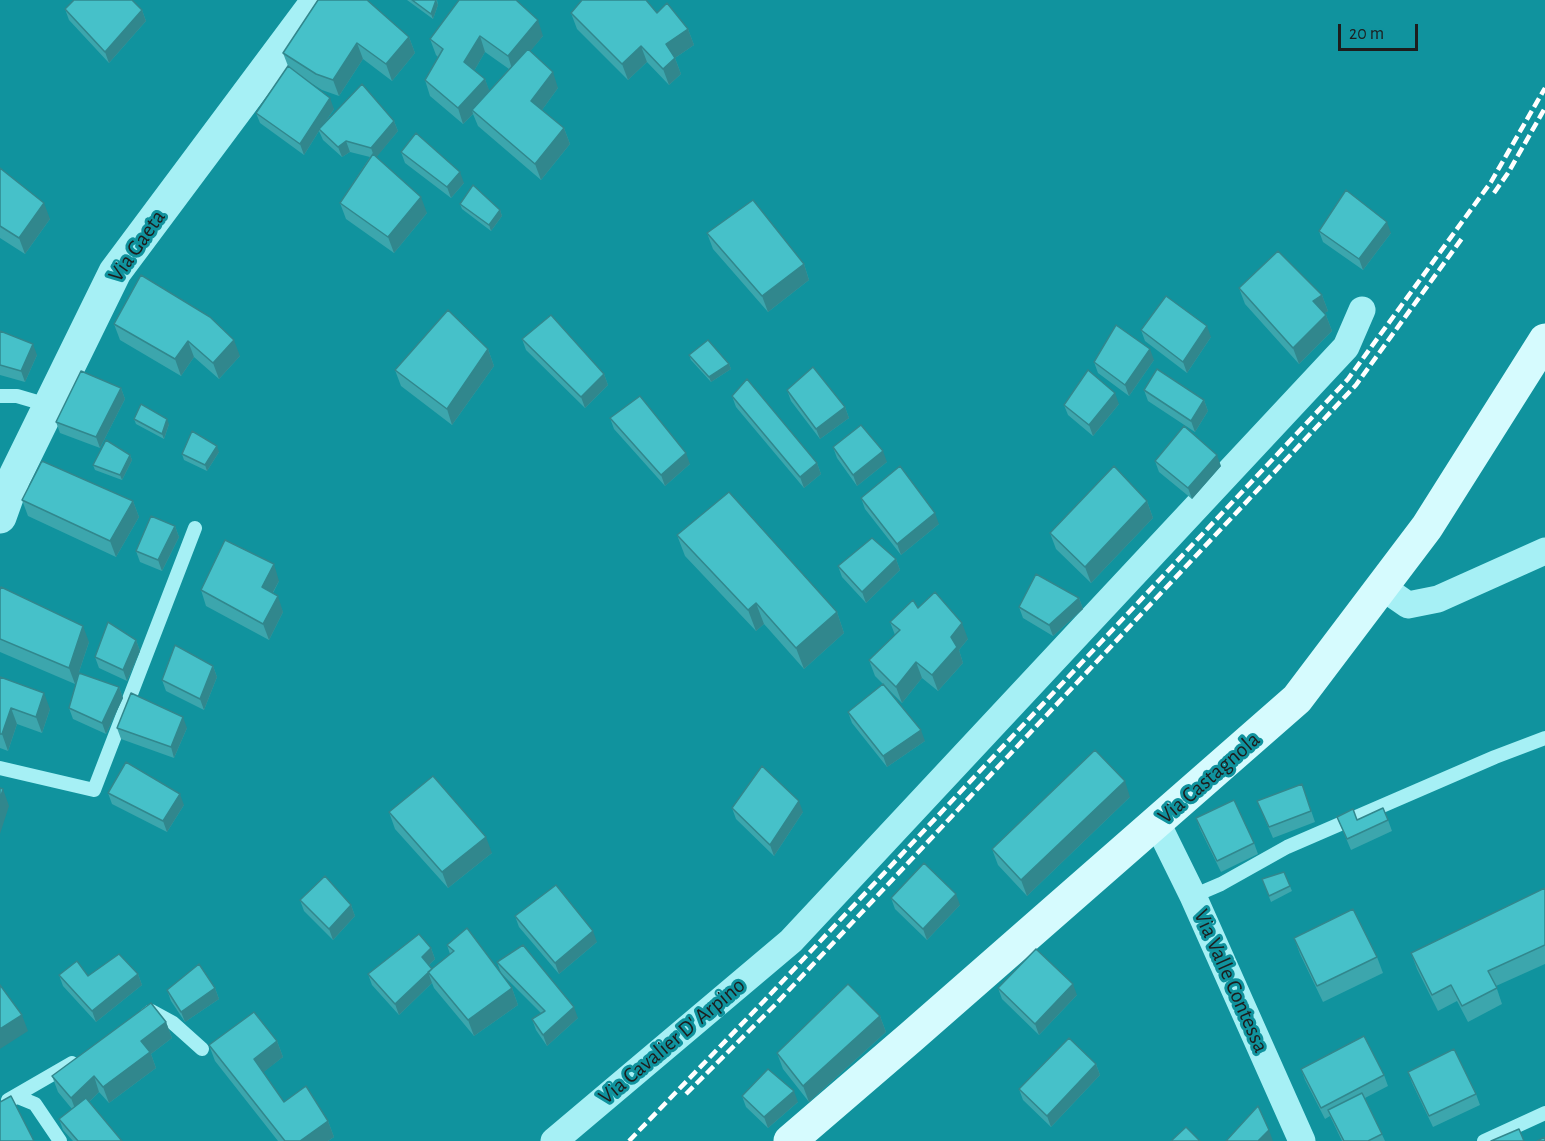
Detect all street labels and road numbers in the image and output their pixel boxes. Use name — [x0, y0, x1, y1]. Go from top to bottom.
street label: Via Gaeta — [103, 205, 171, 287]
street label: Via Castagnola — [1152, 726, 1266, 830]
street label: Via Valle Contessa — [1188, 905, 1274, 1057]
street label: Via Cavalier D' Arpino — [593, 972, 751, 1110]

